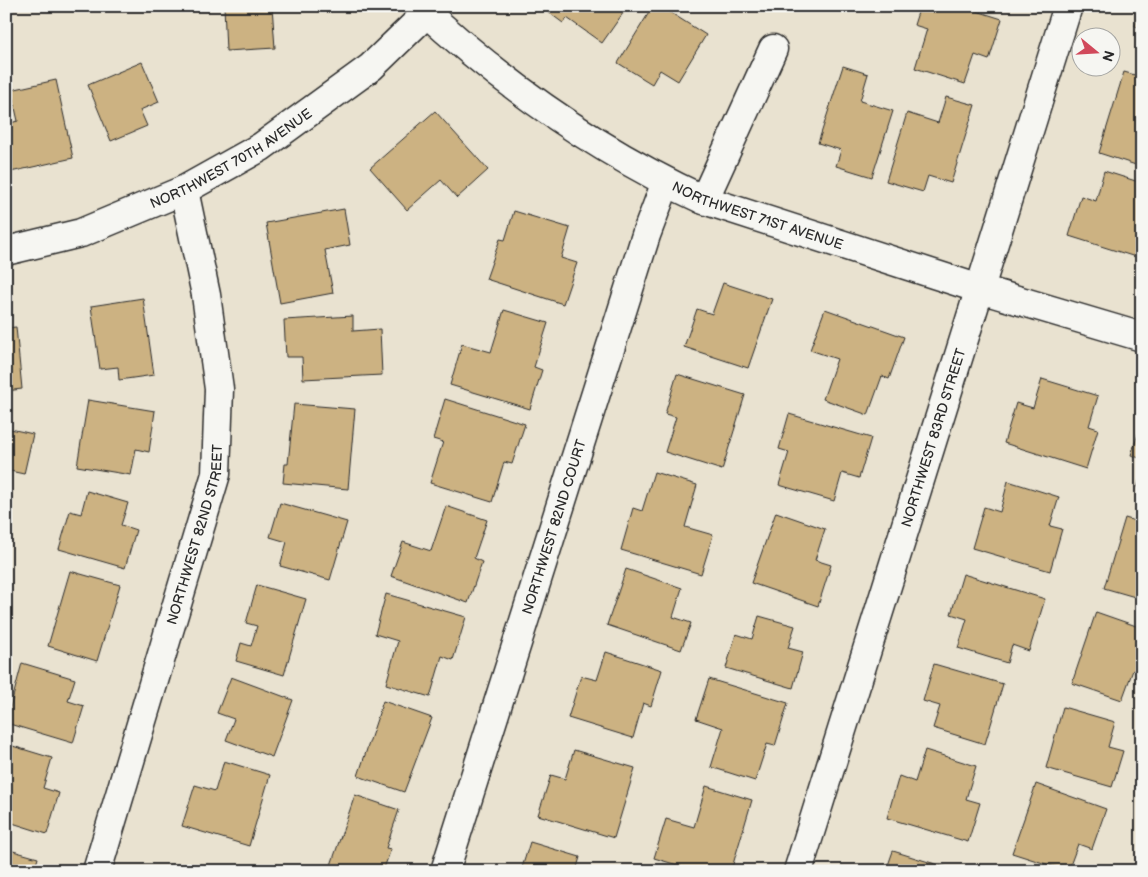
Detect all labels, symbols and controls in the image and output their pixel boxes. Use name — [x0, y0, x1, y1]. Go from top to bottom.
north arrow — [1070, 28, 1120, 78]
text: N — [1098, 48, 1118, 63]
street label: NORTHWEST 70TH AVENUE — [147, 105, 315, 212]
street label: NORTHWEST 71ST AVENUE — [669, 178, 845, 253]
street label: NORTHWEST 83RD STREET — [897, 346, 969, 529]
street label: NORTHWEST 82ND COURT — [518, 437, 590, 616]
street label: NORTHWEST 82ND STREET — [163, 443, 226, 627]

